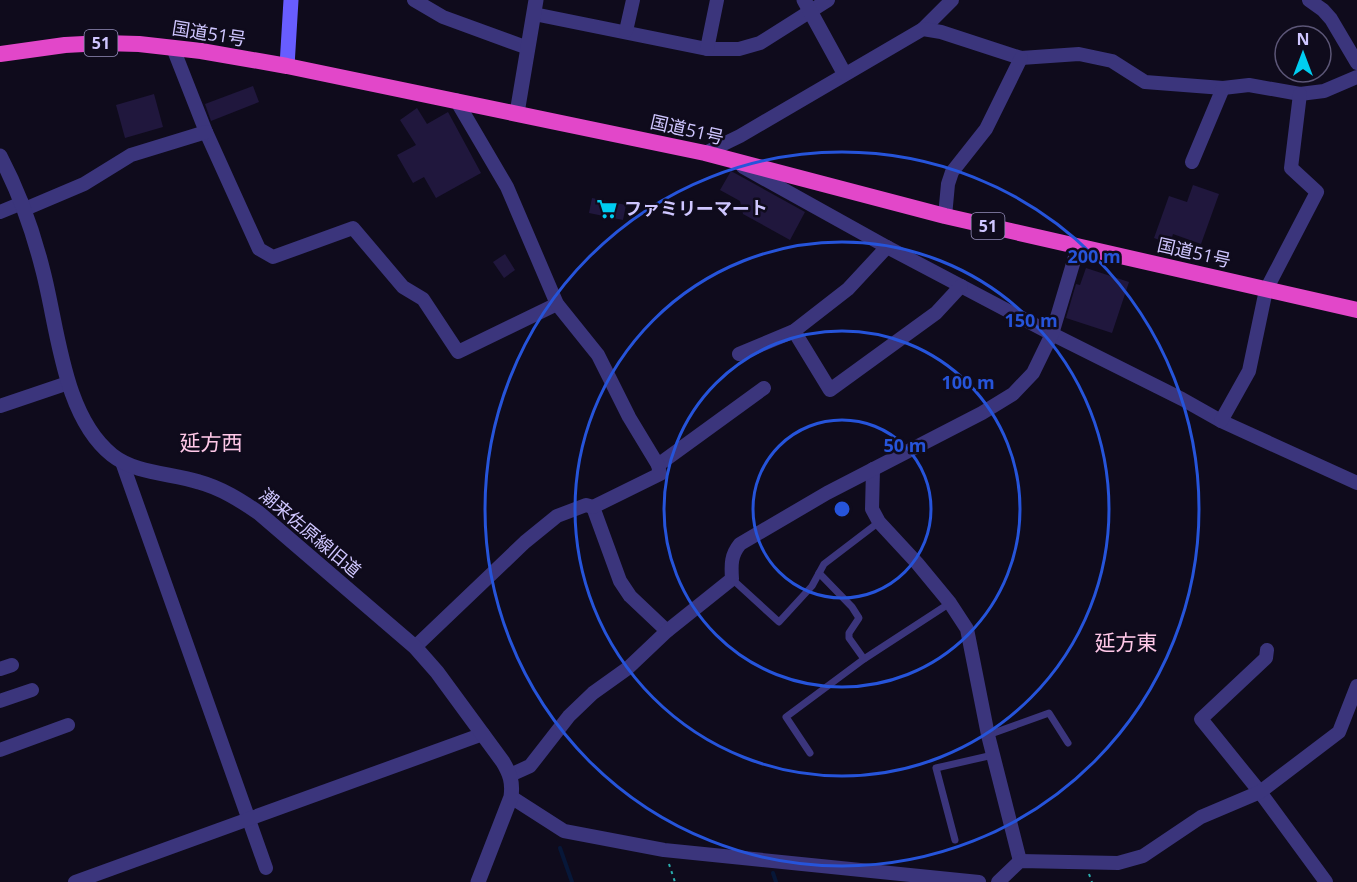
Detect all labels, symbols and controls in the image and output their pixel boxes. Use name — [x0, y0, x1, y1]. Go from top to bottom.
street label: 国道51号 — [170, 15, 248, 51]
north arrow — [1273, 24, 1333, 84]
text: N — [1296, 28, 1310, 50]
road number: 51 — [84, 30, 118, 56]
street label: 国道51号 — [648, 109, 726, 149]
place label: ファミリーマート — [624, 196, 768, 220]
supermarket icon: ファミリーマート — [595, 197, 619, 221]
road number: 51 — [972, 213, 1004, 239]
street label: 国道51号 — [1155, 232, 1233, 272]
text: 200 m — [1067, 244, 1121, 268]
text: 150 m — [1004, 308, 1058, 332]
text: 100 m — [941, 370, 995, 394]
district label: 延方西 — [180, 428, 243, 456]
text: 50 m — [884, 433, 926, 457]
street label: 潮来佐原線旧道 — [255, 483, 367, 582]
centre of rings — [832, 499, 852, 519]
district label: 延方東 — [1095, 628, 1158, 656]

